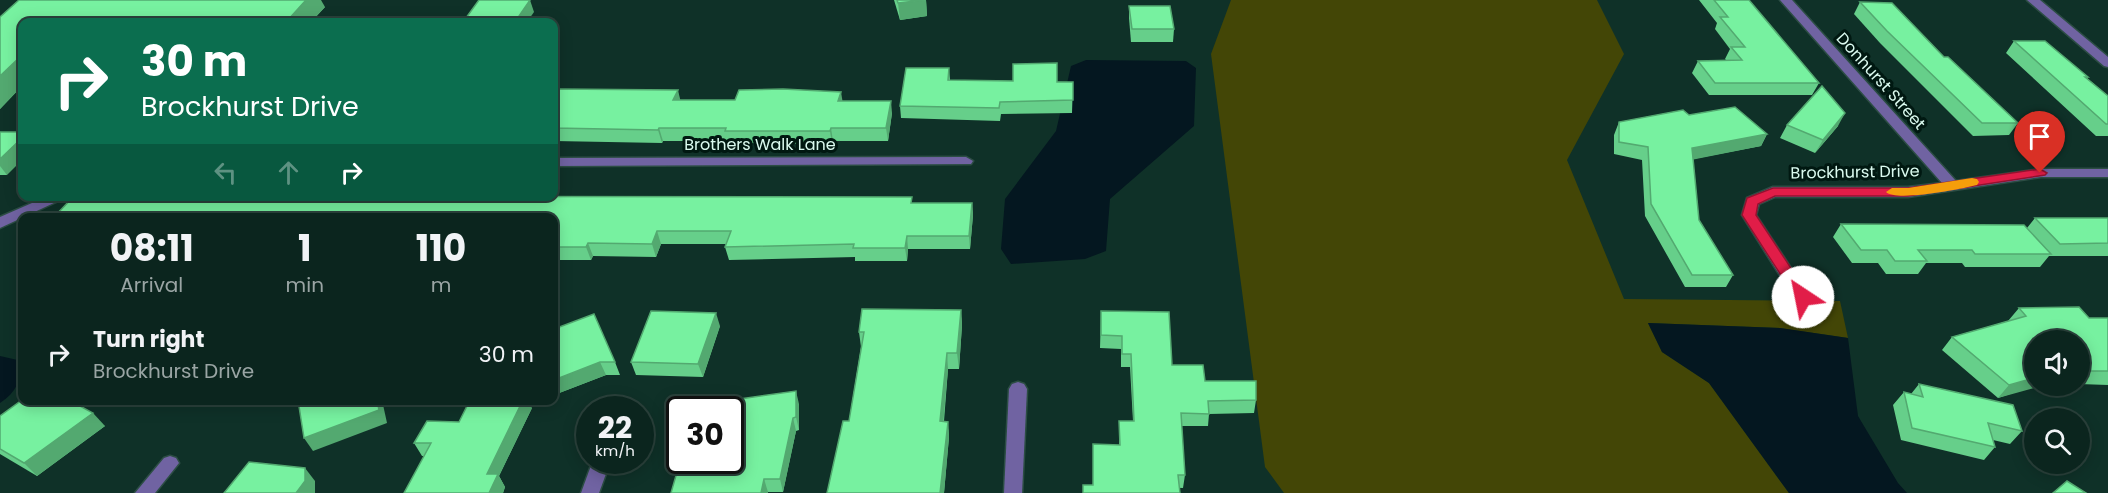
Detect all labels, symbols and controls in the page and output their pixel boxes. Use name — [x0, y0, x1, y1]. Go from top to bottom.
street label: Donhurst Street — [1831, 27, 1931, 135]
text: 30 m — [141, 32, 247, 91]
icon: right — [42, 42, 120, 120]
text: Brockhurst Drive — [141, 88, 359, 125]
pin — [2014, 111, 2065, 173]
icon: arrive — [2023, 120, 2056, 153]
street label: Brothers Walk Lane — [684, 133, 836, 156]
icon: left — [209, 156, 242, 189]
icon: ahead — [272, 156, 305, 189]
icon: right — [335, 156, 368, 189]
street label: Brockhurst Drive — [1790, 159, 1920, 185]
text: 08:11 — [110, 223, 194, 274]
text: 1 — [298, 223, 312, 274]
text: 110 — [416, 223, 466, 274]
position arrow — [1771, 265, 1835, 329]
text: Arrival — [120, 271, 183, 299]
text: min — [286, 271, 324, 299]
text: m — [431, 271, 451, 299]
text: Turn right — [93, 324, 204, 355]
map controls — [2024, 330, 2090, 474]
button: sound — [2024, 330, 2090, 396]
icon: right — [42, 338, 75, 371]
text: 30 m — [479, 339, 534, 370]
text: Brockhurst Drive — [93, 357, 254, 385]
speed limit sign: 30 — [666, 396, 744, 474]
text: 22 — [598, 406, 632, 449]
button: search — [2024, 408, 2090, 474]
text: km/h — [595, 440, 635, 461]

